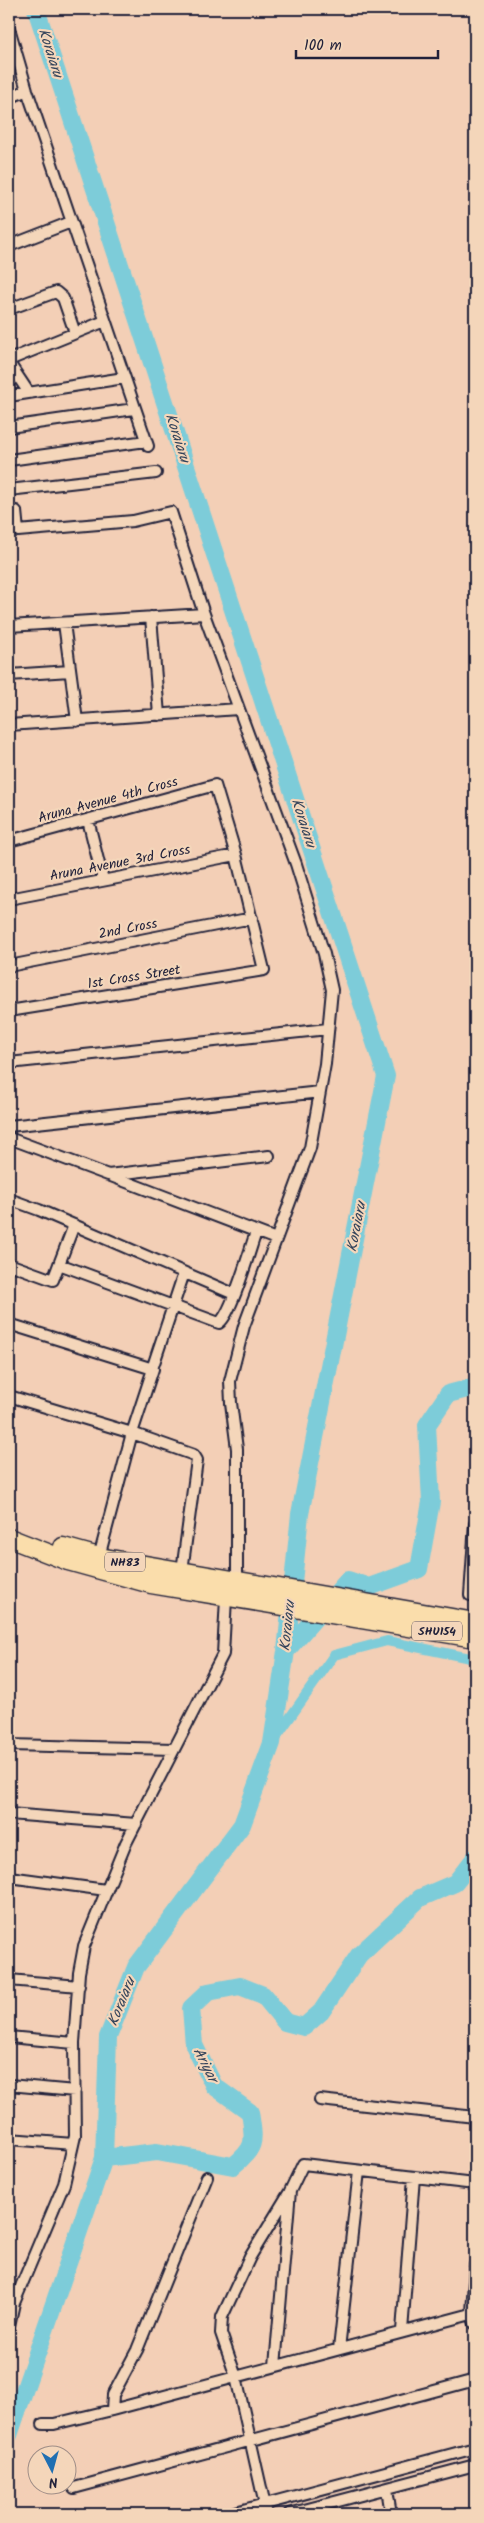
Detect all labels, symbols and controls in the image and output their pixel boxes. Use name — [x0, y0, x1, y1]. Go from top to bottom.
water label: Koraiaru — [31, 25, 70, 82]
scale bar — [296, 28, 439, 60]
text: 100 m — [304, 34, 342, 58]
water label: Koraiaru — [158, 410, 197, 467]
street label: Aruna Avenue 4th Cross — [36, 771, 180, 829]
water label: Koraiaru — [284, 795, 323, 852]
street label: Aruna Avenue 3rd Cross — [48, 839, 192, 887]
street label: 2nd Cross — [97, 913, 159, 945]
street label: 1st Cross Street — [86, 959, 183, 995]
water label: Koraiaru — [340, 1198, 374, 1254]
road number: NH83 — [105, 1552, 145, 1571]
water label: Koraiaru — [273, 1598, 303, 1652]
road number: SHU154 — [412, 1622, 462, 1640]
water label: Koraiaru — [101, 1972, 143, 2030]
water label: Ariyar — [186, 2043, 225, 2089]
north arrow — [28, 2446, 78, 2496]
text: N — [48, 2471, 59, 2493]

